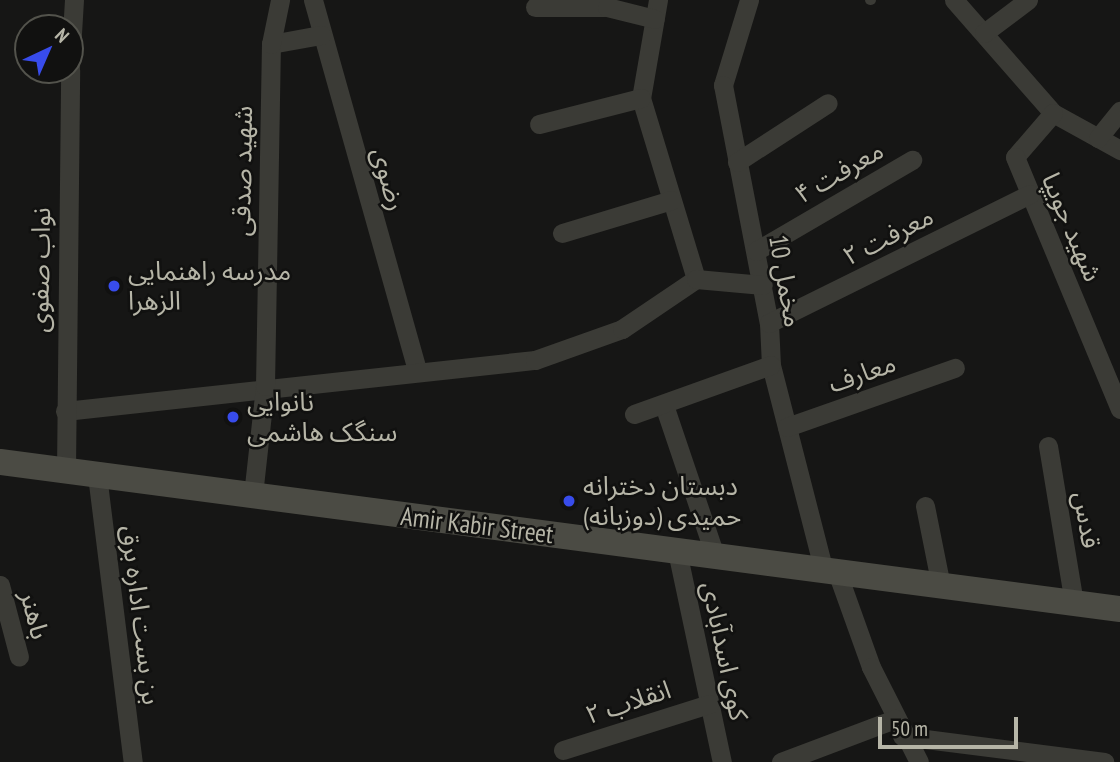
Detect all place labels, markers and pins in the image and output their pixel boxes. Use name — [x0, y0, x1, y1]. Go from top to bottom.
place label: مدرسه راهنمایی الزهرا — [128, 255, 291, 316]
marker: مدرسه راهنمایی الزهرا — [106, 278, 122, 294]
place label: نانوایی سنگک هاشمی — [247, 386, 397, 448]
marker: نانوایی سنگک هاشمی — [225, 409, 241, 425]
place label: دبستان دخترانه حمیدی (دوزبانه) — [583, 470, 741, 532]
marker: دبستان دخترانه حمیدی (دوزبانه) — [561, 493, 577, 509]

